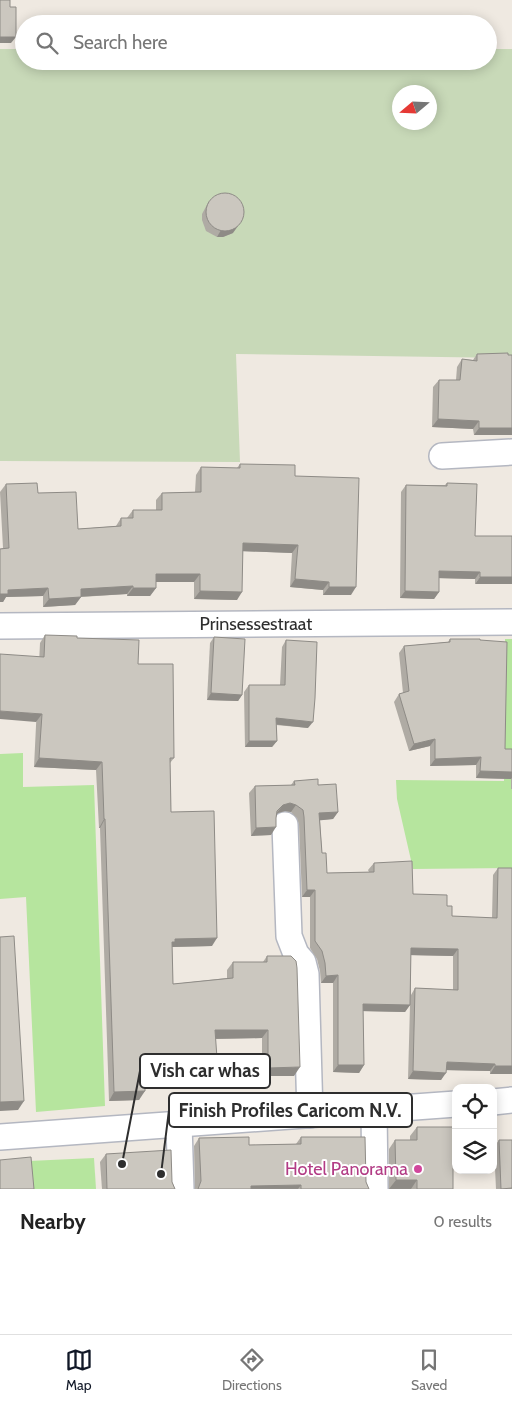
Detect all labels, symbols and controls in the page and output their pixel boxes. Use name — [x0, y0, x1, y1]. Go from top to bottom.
search box — [15, 15, 497, 70]
icon: search — [33, 29, 61, 57]
text: Search here — [73, 31, 167, 54]
north arrow — [392, 85, 437, 130]
street label: Prinsessestraat — [200, 613, 312, 635]
callout: Vish car whas — [140, 1054, 270, 1088]
text: Vish car whas — [150, 1059, 260, 1082]
map controls — [452, 1084, 497, 1174]
button: locate — [452, 1084, 497, 1129]
callout: Finish Profiles Caricom N.V. — [169, 1093, 412, 1127]
text: Finish Profiles Caricom N.V. — [179, 1099, 401, 1122]
button: layers — [452, 1129, 497, 1174]
place label: Hotel Panorama — [285, 1158, 408, 1180]
marker: Hotel Panorama — [412, 1163, 424, 1175]
text: Nearby — [20, 1209, 86, 1234]
text: 0 results — [433, 1212, 492, 1231]
tab: Map — [65, 1346, 93, 1394]
tab: Directions — [222, 1346, 282, 1394]
tab: Saved — [411, 1346, 447, 1394]

